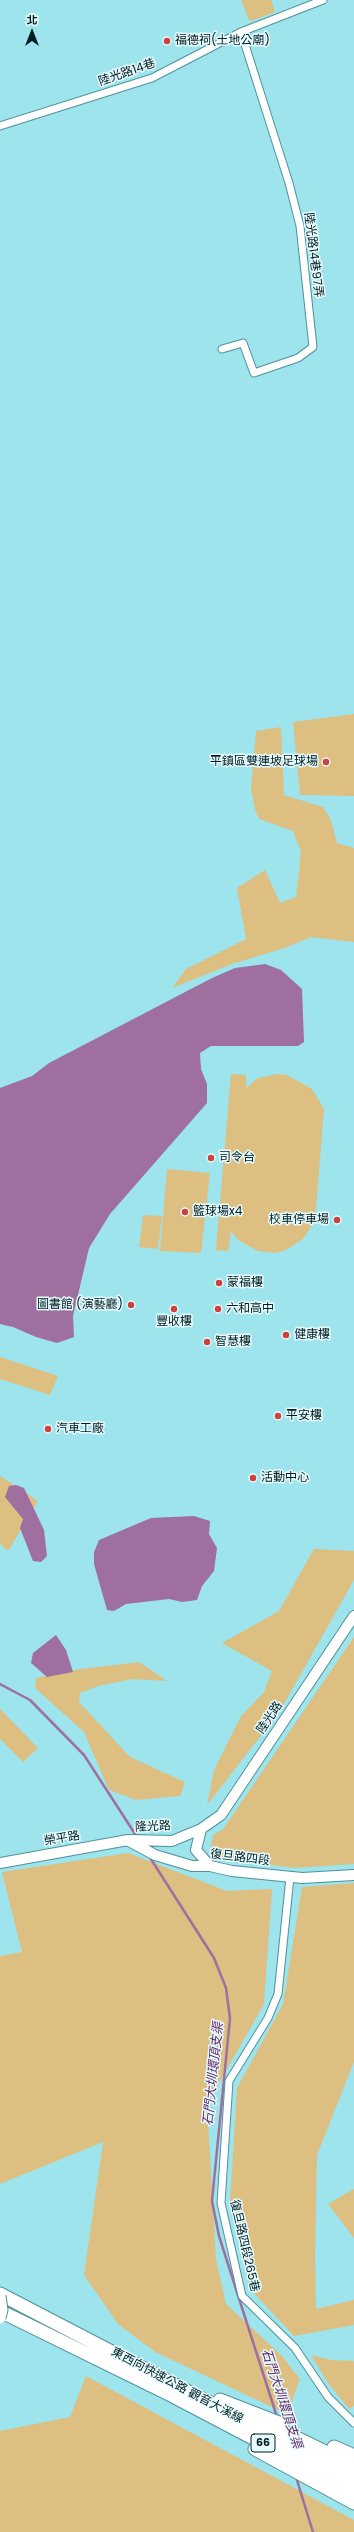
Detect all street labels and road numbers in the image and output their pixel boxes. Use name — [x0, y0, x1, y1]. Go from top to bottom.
street label: 陸光路14巷 — [97, 57, 157, 89]
street label: 陸光路14巷97弄 — [301, 212, 325, 298]
street label: 陸光路 — [254, 1699, 286, 1737]
street label: 隆光路 — [135, 1819, 171, 1835]
street label: 榮平路 — [43, 1829, 81, 1849]
street label: 復旦路四段 — [209, 1847, 271, 1869]
street label: 復旦路四段265巷 — [226, 2199, 262, 2293]
street label: 東西向快速公路 觀音大溪線 — [109, 2345, 245, 2427]
road number: 66 — [251, 2434, 275, 2452]

